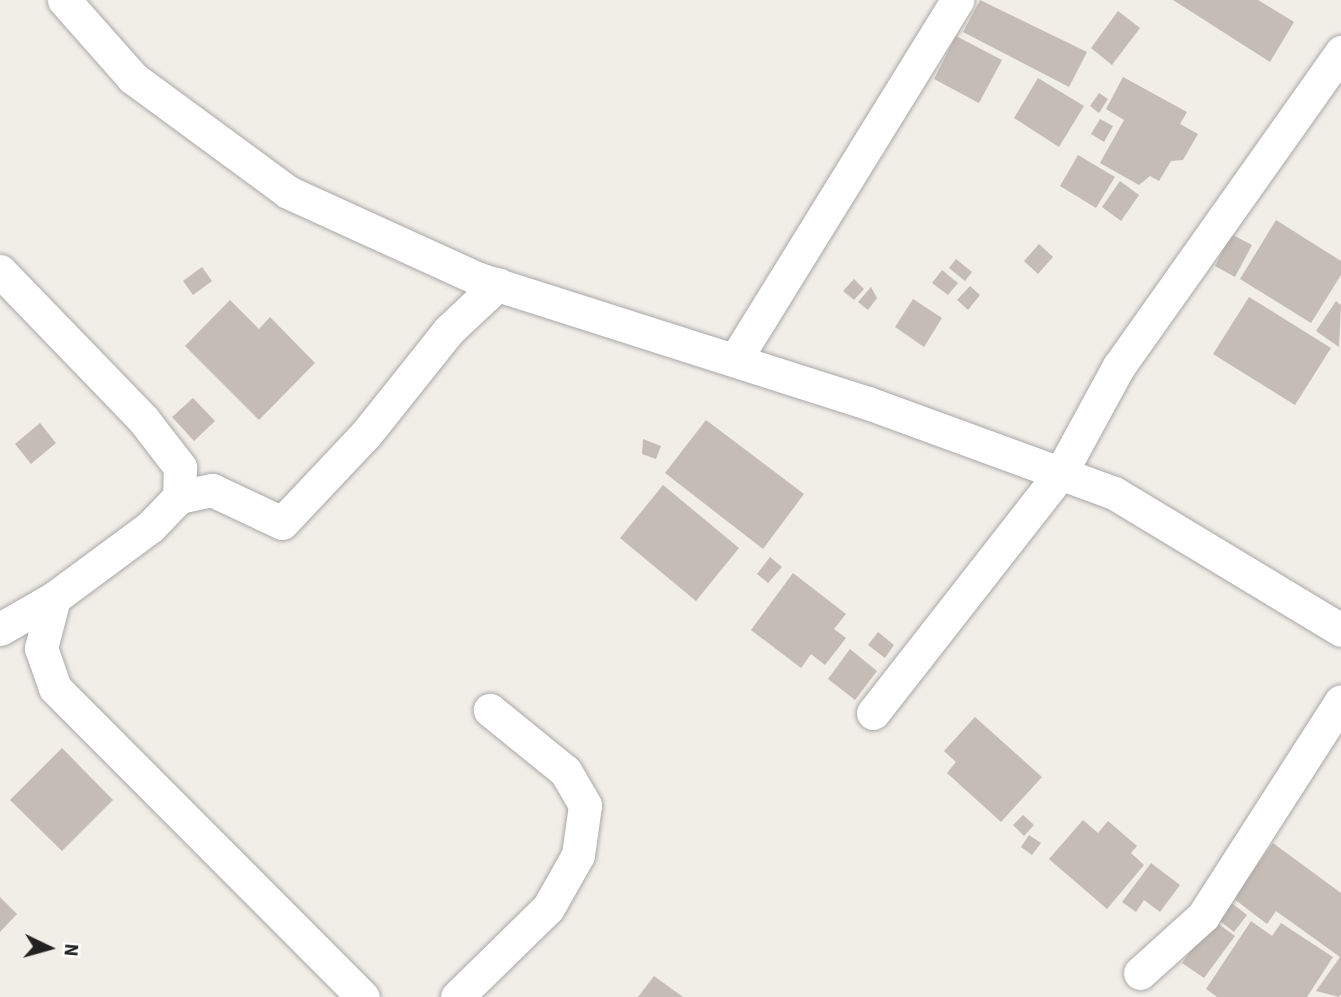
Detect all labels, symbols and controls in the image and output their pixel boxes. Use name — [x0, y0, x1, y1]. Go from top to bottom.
north arrow — [14, 913, 84, 983]
text: N — [56, 942, 84, 957]

